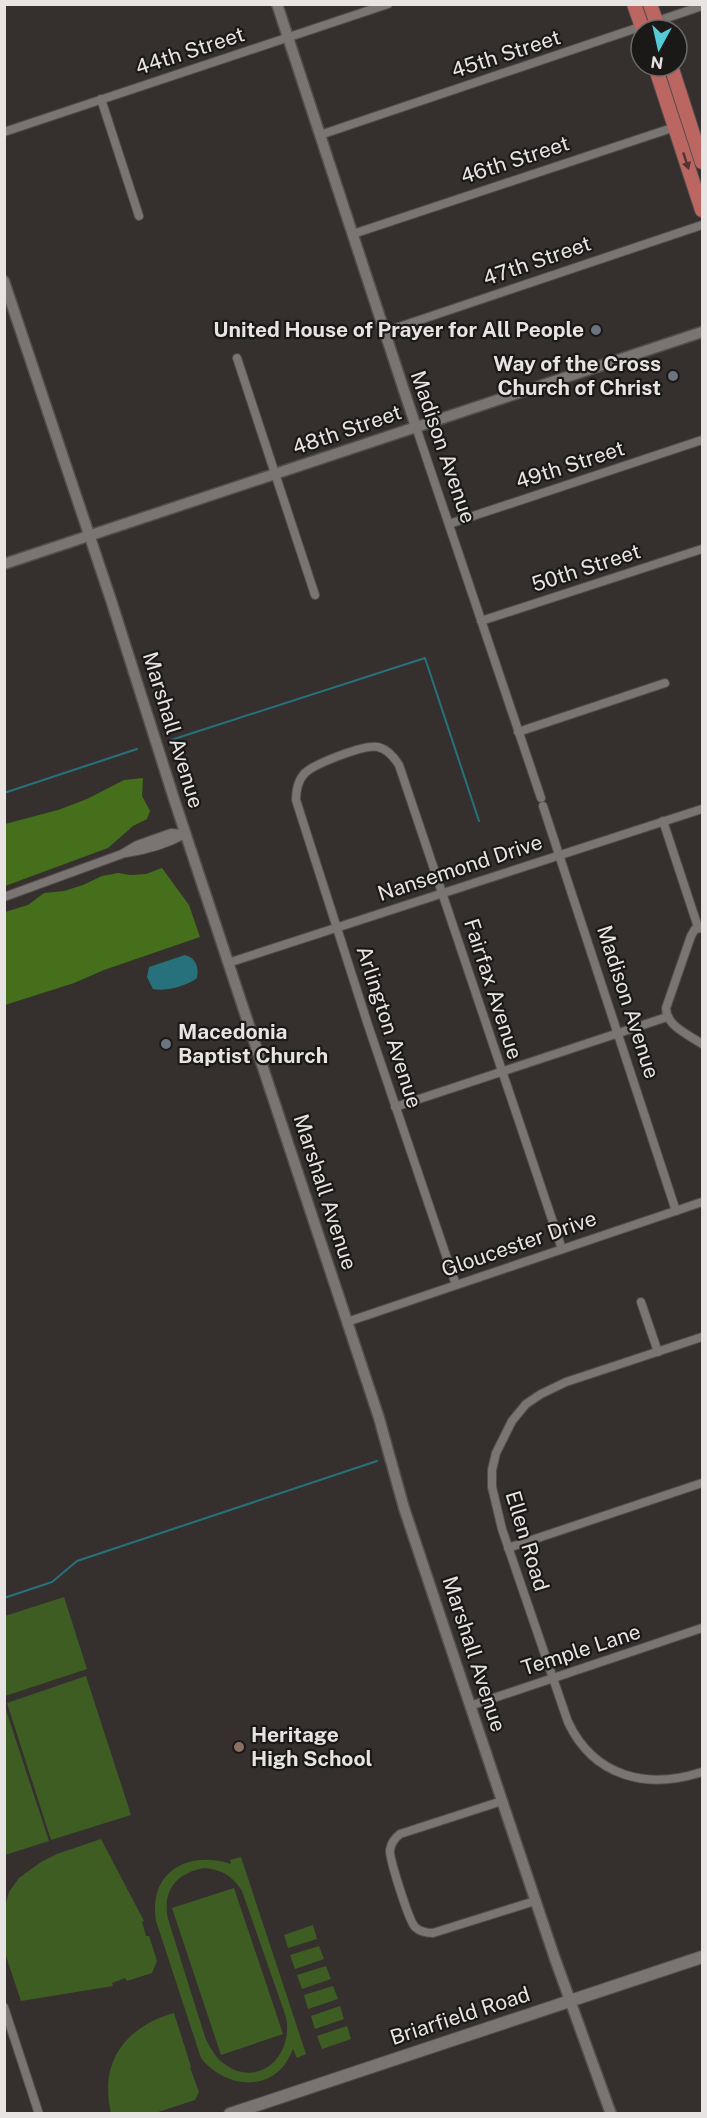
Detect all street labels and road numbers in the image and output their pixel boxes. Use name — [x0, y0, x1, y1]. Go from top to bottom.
street label: 44th Street — [132, 21, 248, 80]
street label: 45th Street — [448, 24, 564, 83]
street label: 46th Street — [457, 130, 572, 189]
street label: 47th Street — [480, 230, 594, 291]
street label: Madison Avenue — [406, 367, 481, 526]
street label: 48th Street — [289, 399, 405, 460]
street label: 49th Street — [512, 435, 627, 494]
street label: 50th Street — [528, 538, 643, 597]
street label: Marshall Avenue — [138, 649, 209, 811]
street label: Nansemond Drive — [374, 829, 545, 906]
street label: Fairfax Avenue — [459, 915, 528, 1062]
street label: Madison Avenue — [592, 922, 665, 1082]
street label: Arlington Avenue — [351, 943, 427, 1111]
street label: Marshall Avenue — [289, 1111, 362, 1273]
street label: Gloucester Drive — [438, 1205, 600, 1282]
street label: Ellen Road — [500, 1488, 555, 1594]
street label: Marshall Avenue — [438, 1573, 511, 1735]
street label: Temple Lane — [518, 1619, 644, 1681]
street label: Briarfield Road — [387, 1981, 533, 2050]

